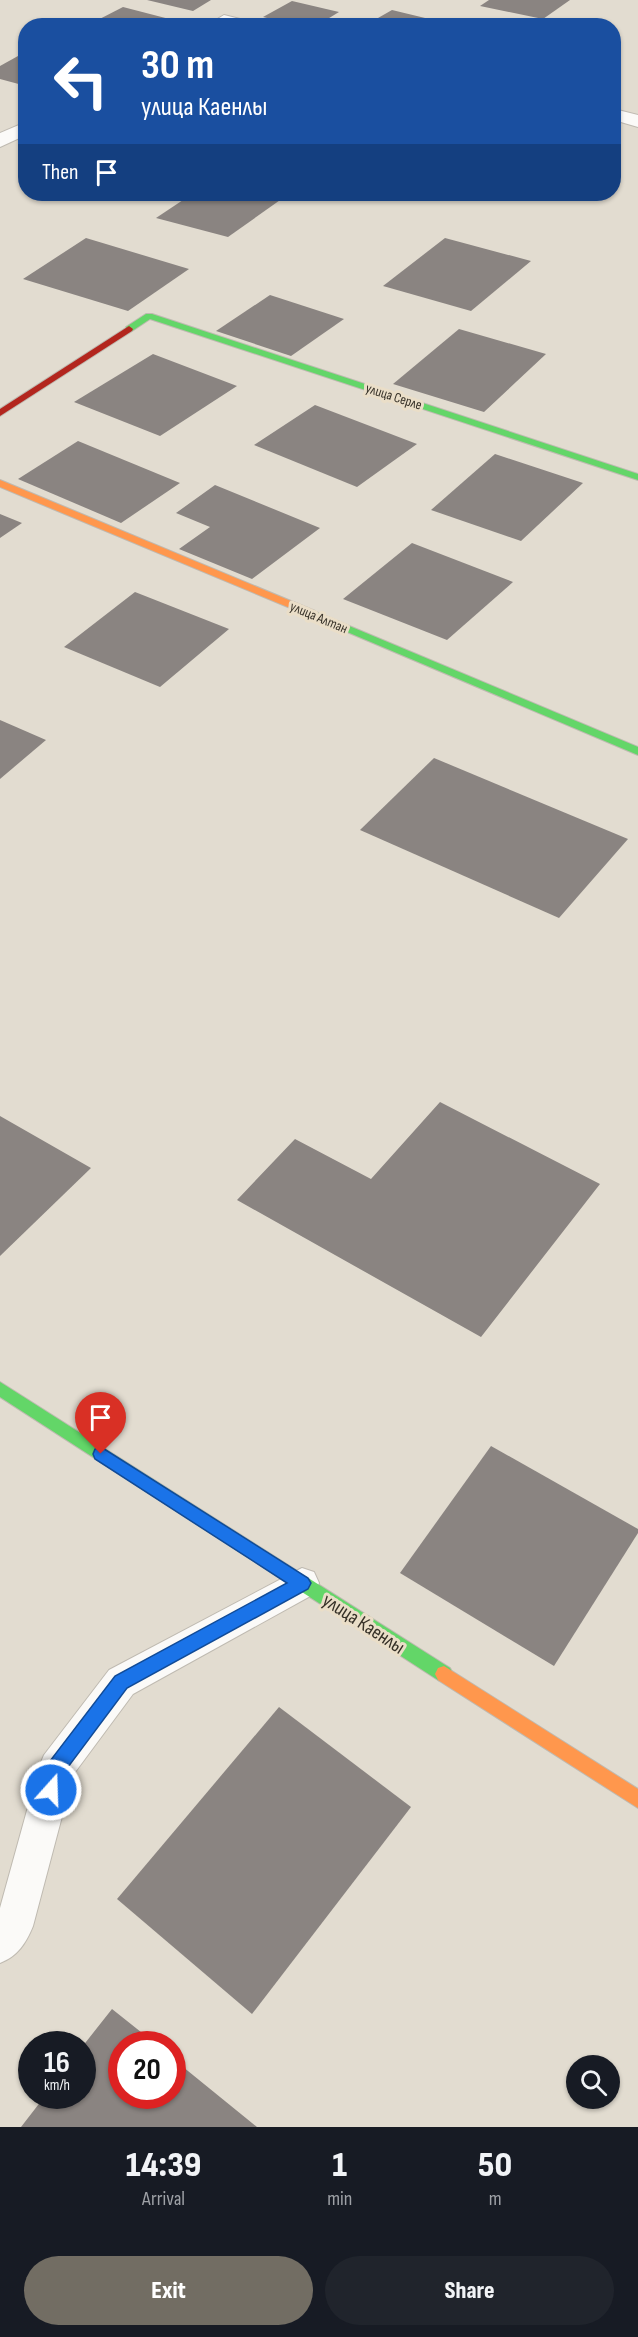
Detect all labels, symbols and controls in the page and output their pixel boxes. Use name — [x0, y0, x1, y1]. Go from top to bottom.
text: 30 m — [141, 40, 214, 91]
icon: left — [42, 42, 120, 120]
text: улица Каенлы — [141, 91, 267, 123]
icon: arrive — [90, 156, 123, 189]
text: Then — [42, 159, 78, 186]
street label: улица Серле — [364, 379, 424, 414]
street label: улица Алтан — [287, 598, 350, 637]
pin — [75, 1392, 126, 1454]
icon: arrive — [84, 1401, 117, 1434]
street label: улица Каенлы — [318, 1588, 409, 1659]
position arrow — [19, 1758, 83, 1822]
speed limit sign: 20 — [108, 2031, 186, 2109]
text: 16 — [44, 2045, 70, 2081]
map controls — [566, 2055, 620, 2109]
button: search — [566, 2055, 620, 2109]
text: km/h — [44, 2076, 70, 2095]
text: 14:39 — [126, 2144, 201, 2187]
text: 1 — [332, 2144, 347, 2187]
text: 50 — [478, 2144, 512, 2187]
text: Arrival — [142, 2187, 185, 2211]
text: min — [327, 2187, 352, 2211]
text: m — [489, 2187, 502, 2211]
button: Exit — [24, 2256, 313, 2325]
button: Share — [325, 2256, 614, 2325]

